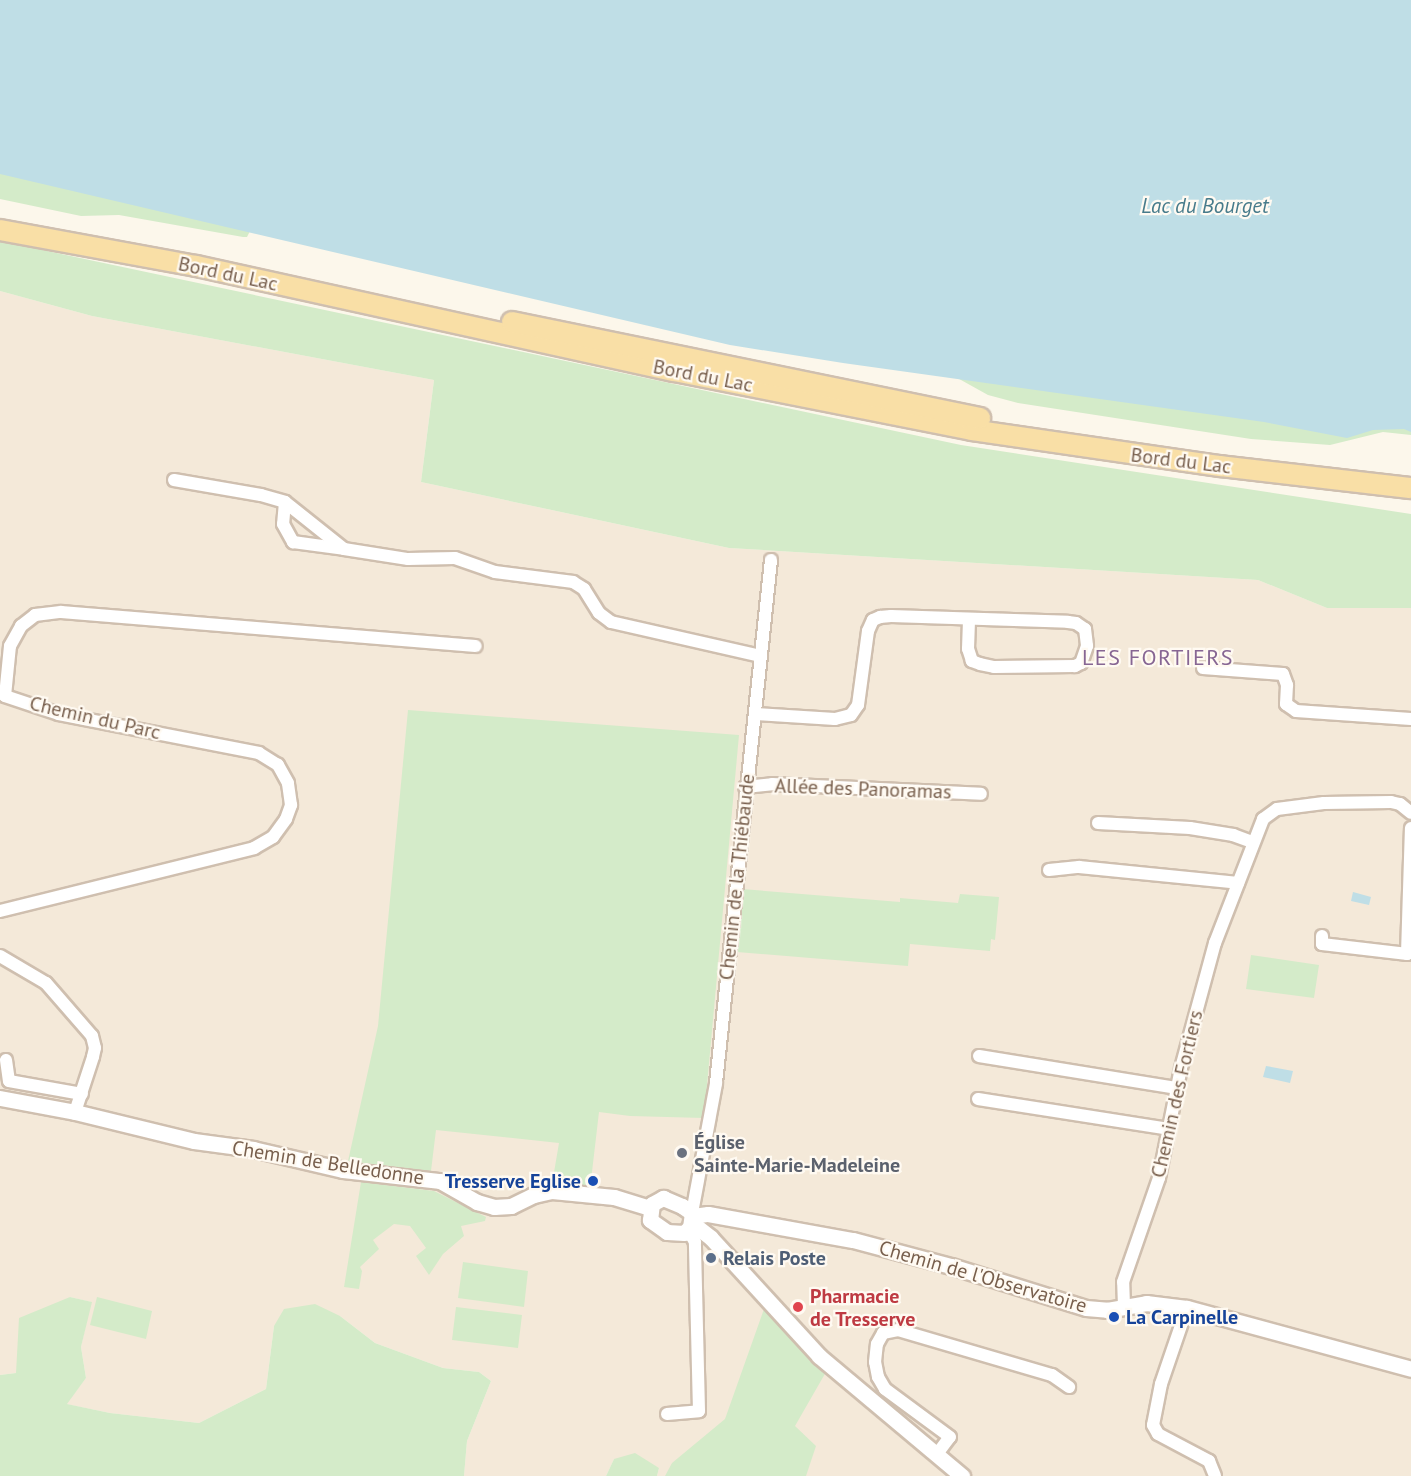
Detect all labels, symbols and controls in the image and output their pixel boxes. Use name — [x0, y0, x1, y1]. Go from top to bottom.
water label: Lac du Bourget — [1141, 193, 1269, 219]
street label: Bord du Lac — [176, 252, 280, 296]
street label: Bord du Lac — [651, 355, 755, 397]
street label: Bord du Lac — [1129, 443, 1233, 479]
district label: LES FORTIERS — [1082, 645, 1234, 671]
street label: Chemin du Parc — [27, 691, 163, 745]
street label: Chemin de la Thiébaude — [714, 772, 760, 982]
street label: Allée des Panoramas — [774, 774, 952, 804]
street label: Chemin des Fortiers — [1146, 1008, 1208, 1180]
place label: Église Sainte-Marie-Madeleine — [694, 1130, 900, 1177]
street label: Chemin de Belledonne — [230, 1136, 426, 1190]
marker: Église Sainte-Marie-Madeleine — [675, 1146, 689, 1160]
place label: Tresserve Eglise — [445, 1169, 581, 1193]
marker: Tresserve Eglise — [586, 1174, 600, 1188]
street label: Chemin de l'Observatoire — [876, 1236, 1090, 1318]
place label: Relais Poste — [723, 1246, 826, 1270]
marker: Relais Poste — [704, 1251, 718, 1265]
place label: Pharmacie de Tresserve — [810, 1284, 916, 1331]
marker: Pharmacie de Tresserve — [791, 1300, 805, 1314]
place label: La Carpinelle — [1126, 1305, 1238, 1329]
marker: La Carpinelle — [1107, 1310, 1121, 1324]

